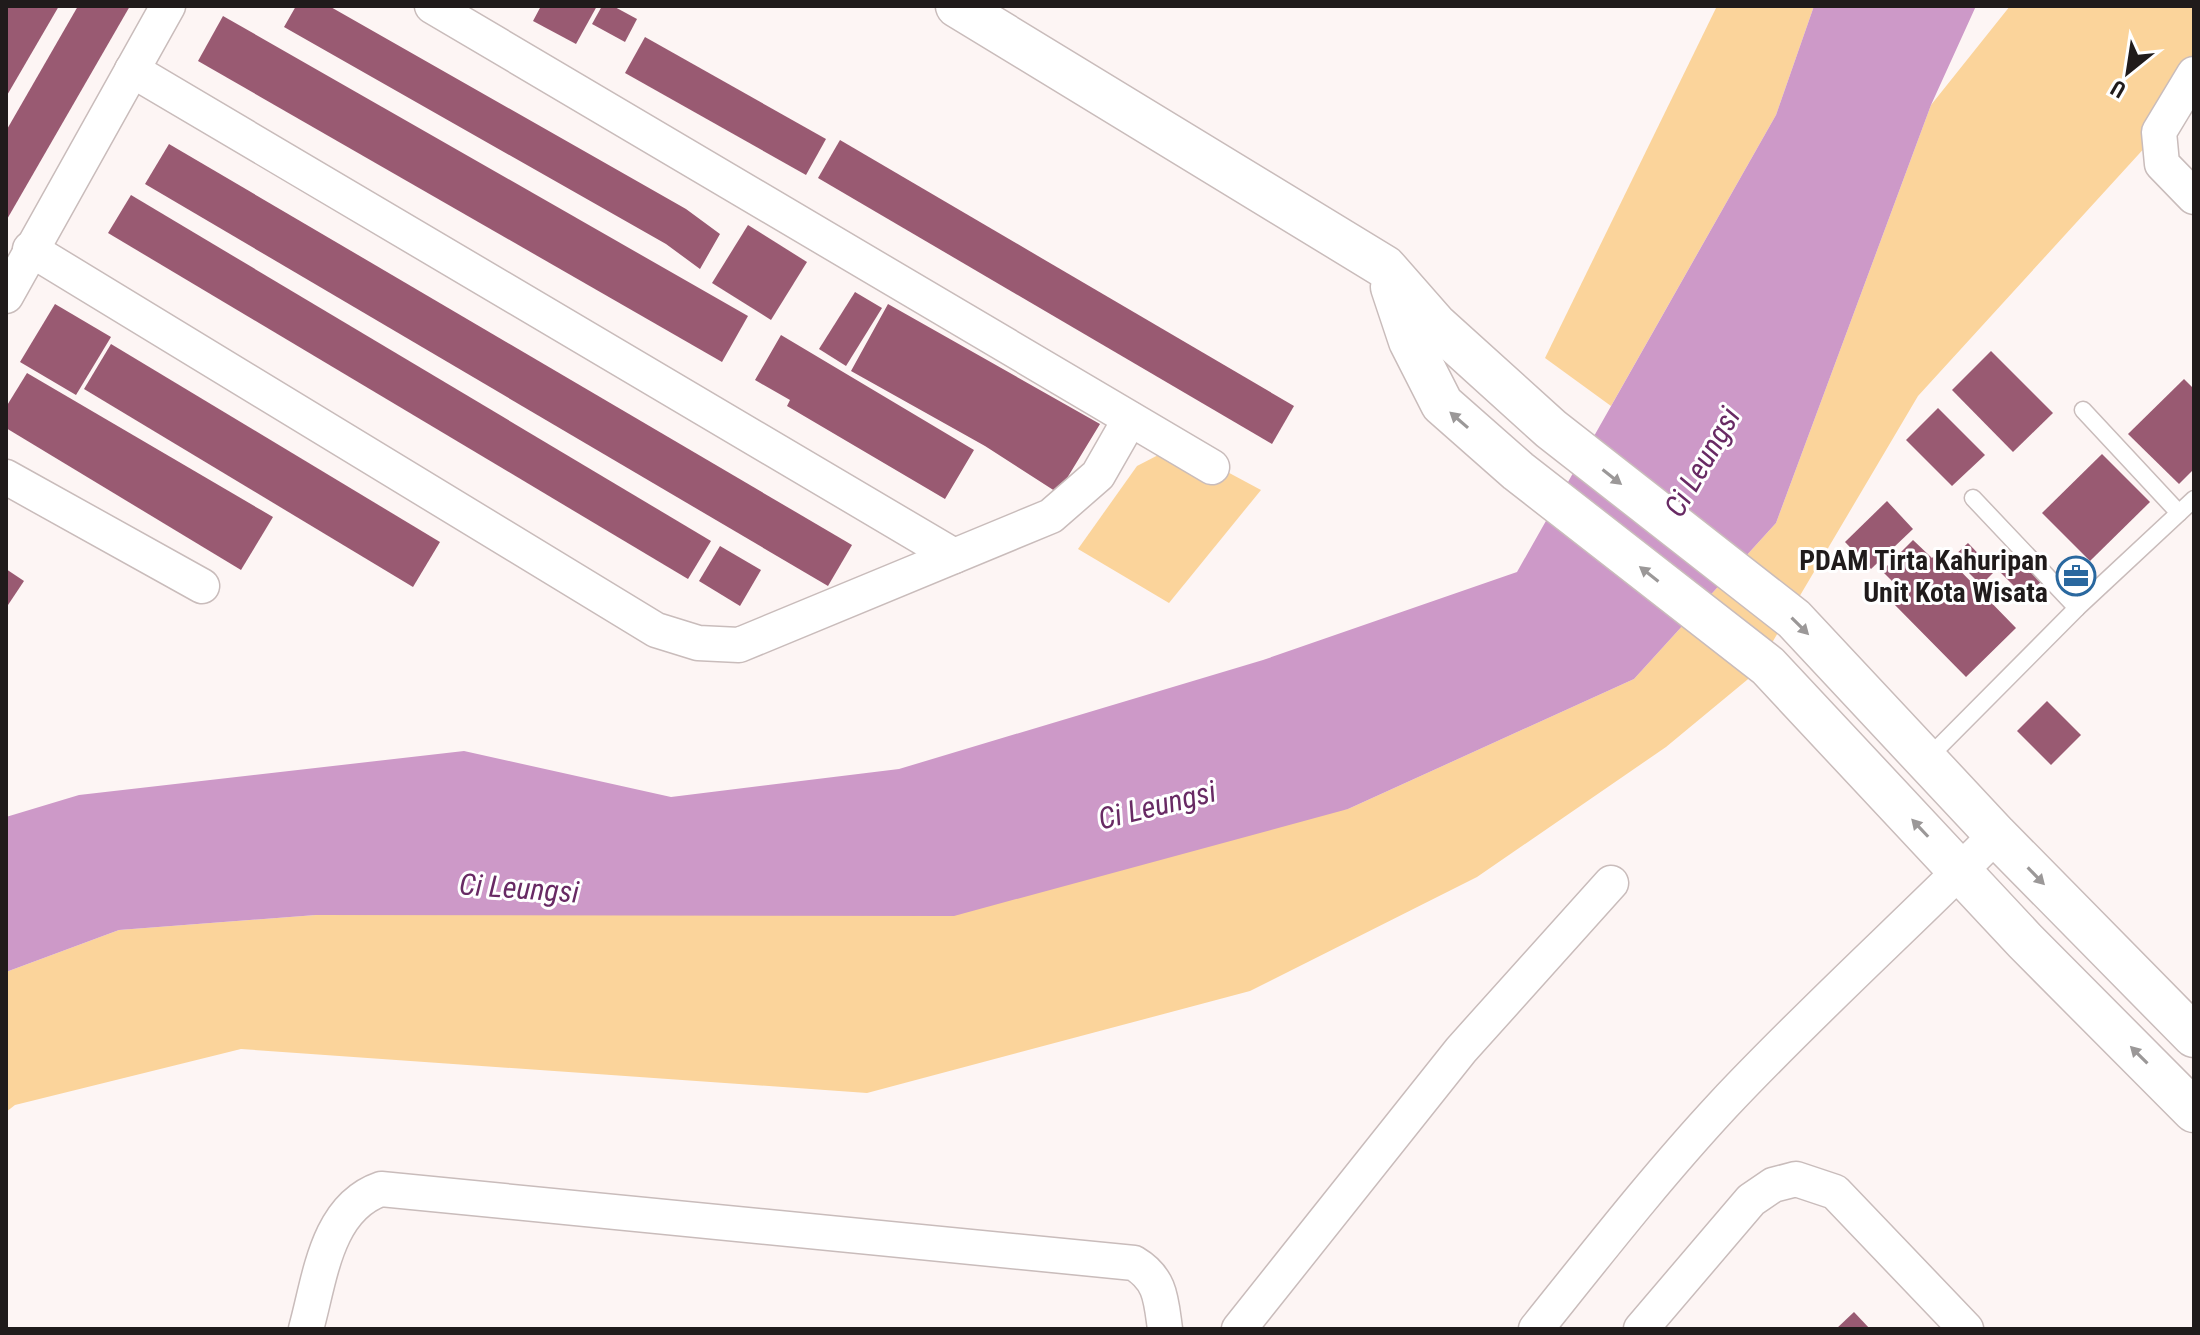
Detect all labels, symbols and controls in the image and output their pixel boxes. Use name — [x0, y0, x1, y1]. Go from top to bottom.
north arrow — [2088, 32, 2168, 112]
text: U — [2107, 75, 2130, 103]
water label: Ci Leungsi — [1657, 401, 1747, 523]
one-way arrow — [1450, 411, 1469, 429]
one-way arrow — [1602, 469, 1622, 485]
place label: PDAM Tirta Kahuripan Unit Kota Wisata — [1799, 544, 2048, 609]
office icon: PDAM Tirta Kahuripan Unit Kota Wisata — [2055, 555, 2097, 597]
one-way arrow — [1639, 566, 1659, 582]
one-way arrow — [1790, 616, 1809, 635]
water label: Ci Leungsi — [1095, 773, 1220, 836]
one-way arrow — [1911, 819, 1929, 838]
water label: Ci Leungsi — [458, 866, 580, 910]
one-way arrow — [2026, 866, 2045, 885]
one-way arrow — [2130, 1046, 2149, 1065]

